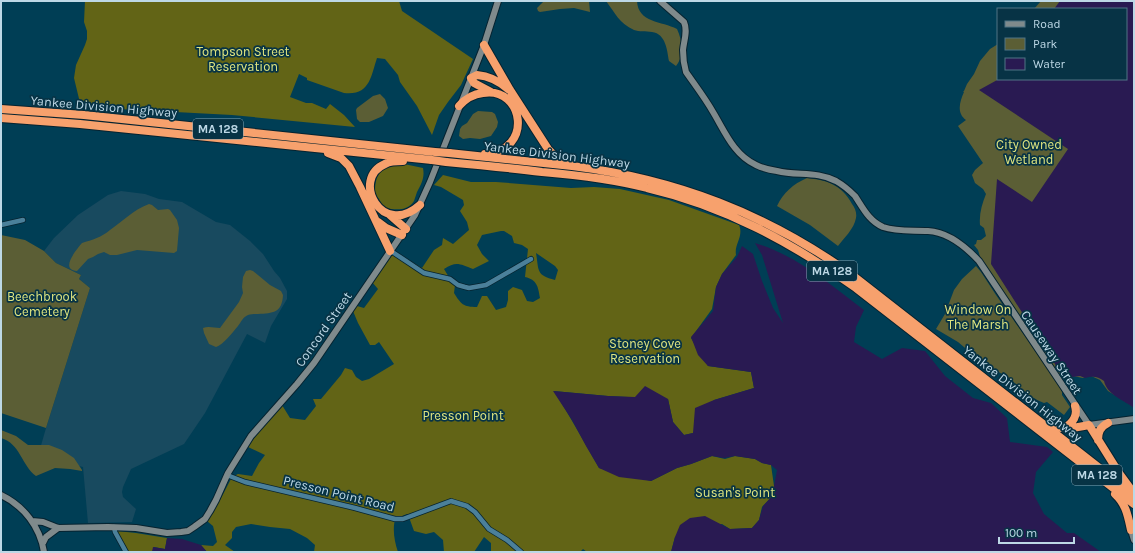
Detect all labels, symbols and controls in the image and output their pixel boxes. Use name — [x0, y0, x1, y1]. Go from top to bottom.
legend — [997, 8, 1127, 80]
text: Road — [1033, 17, 1061, 31]
text: Park — [1033, 37, 1058, 51]
park label: Tompson Street Reservation — [197, 44, 290, 74]
text: Water — [1033, 57, 1066, 71]
street label: Yankee Division Highway — [30, 93, 178, 120]
road number: MA 128 — [193, 119, 243, 139]
park label: City Owned Wetland — [996, 137, 1062, 167]
street label: Yankee Division Highway — [483, 138, 631, 171]
road number: MA 128 — [807, 261, 857, 281]
park label: Beechbrook Cemetery — [7, 289, 77, 319]
street label: Concord Street — [292, 289, 355, 370]
park label: Window On The Marsh — [945, 302, 1011, 332]
street label: Causeway Street — [1018, 308, 1085, 397]
park label: Stoney Cove Reservation — [609, 336, 681, 366]
street label: Yankee Division Highway — [960, 342, 1085, 445]
park label: Presson Point — [422, 408, 504, 423]
road number: MA 128 — [1072, 465, 1122, 485]
street label: Presson Point Road — [282, 472, 396, 515]
park label: Susan's Point — [695, 485, 775, 500]
scale bar — [999, 519, 1074, 545]
text: 100 m — [1005, 526, 1037, 540]

